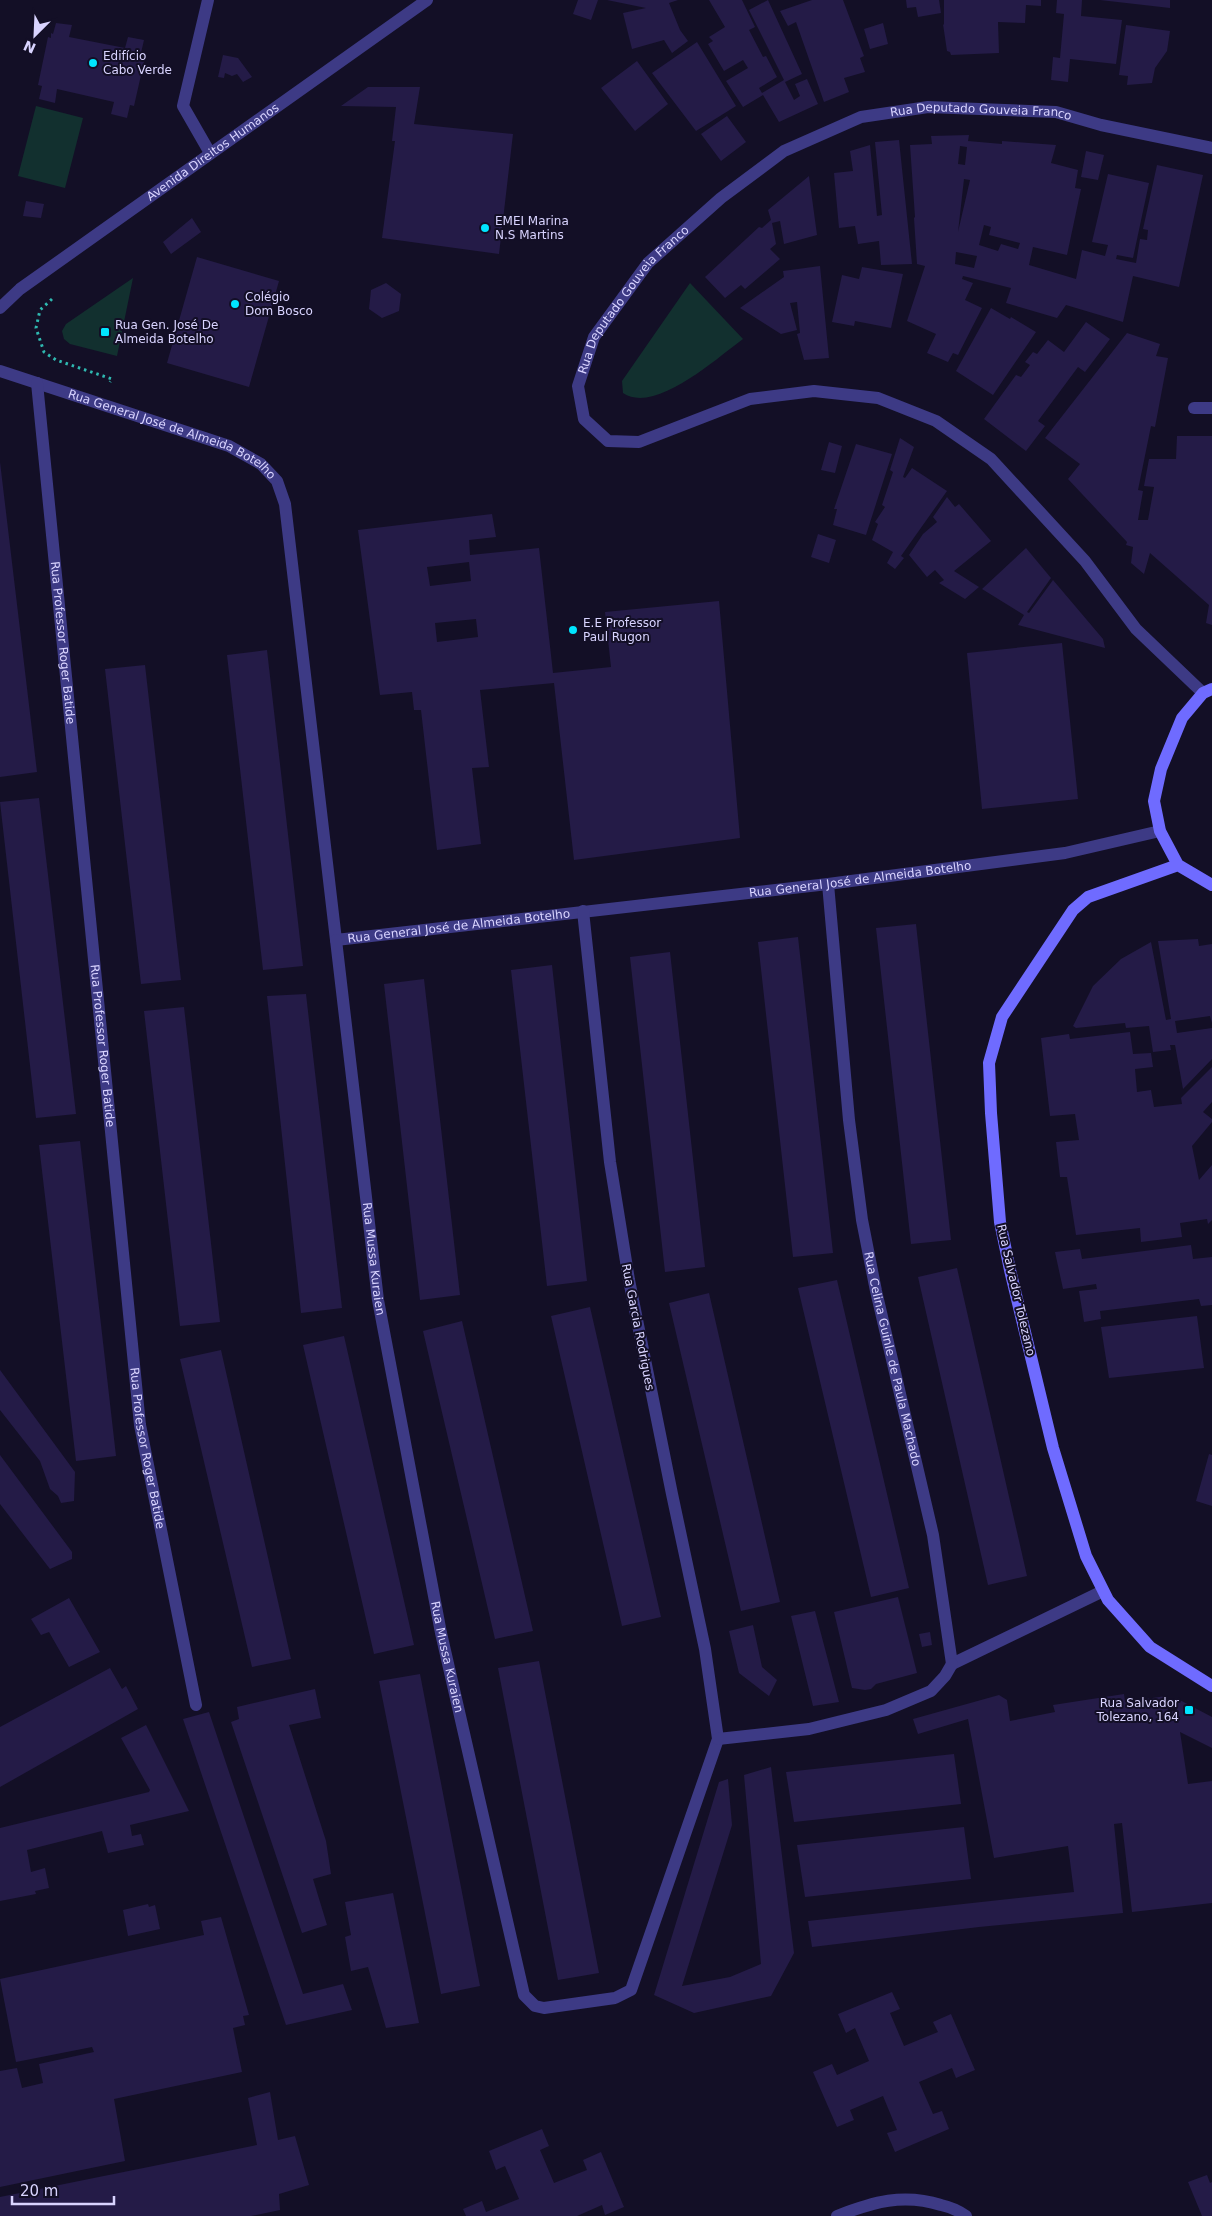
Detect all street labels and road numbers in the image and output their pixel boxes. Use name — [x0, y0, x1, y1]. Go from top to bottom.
street label: Avenida Direitos Humanos — [144, 100, 282, 204]
street label: Rua Deputado Gouveia Franco — [889, 100, 1073, 123]
street label: Rua Deputado Gouveia Franco — [575, 223, 692, 376]
street label: Rua General José de Almeida Botelho — [66, 387, 279, 482]
street label: Rua Professor Roger Batide — [48, 561, 78, 725]
street label: Rua General José de Almeida Botelho — [748, 858, 972, 900]
street label: Rua General José de Almeida Botelho — [347, 906, 571, 946]
street label: Rua Professor Roger Batide — [88, 964, 118, 1128]
street label: Rua Mussa Kuraien — [360, 1201, 388, 1317]
street label: Rua Salvador Tolezano — [994, 1223, 1038, 1357]
street label: Rua Celina Guinle de Paula Machado — [861, 1250, 924, 1468]
street label: Rua Garcia Rodrigues — [619, 1262, 657, 1392]
street label: Rua Professor Roger Batide — [127, 1367, 168, 1530]
street label: Rua Mussa Kuraien — [428, 1600, 466, 1714]

